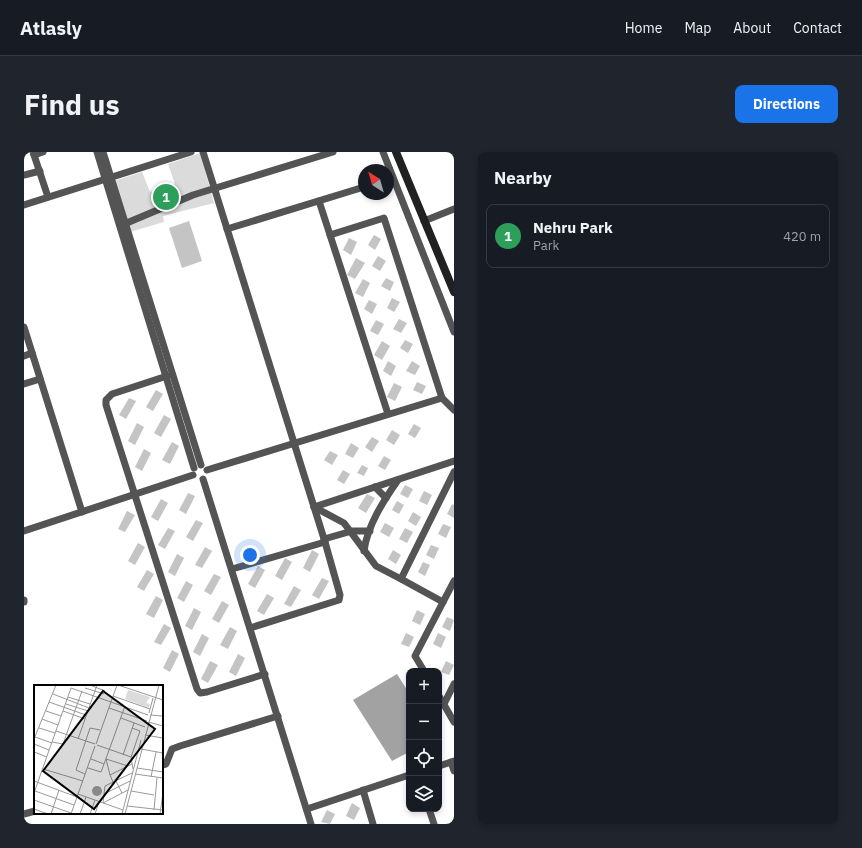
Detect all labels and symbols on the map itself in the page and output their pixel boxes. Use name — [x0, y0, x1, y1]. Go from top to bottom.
north arrow — [358, 164, 394, 200]
pin: 1 — [153, 182, 179, 212]
your location — [240, 545, 260, 565]
inset map — [34, 685, 163, 814]

